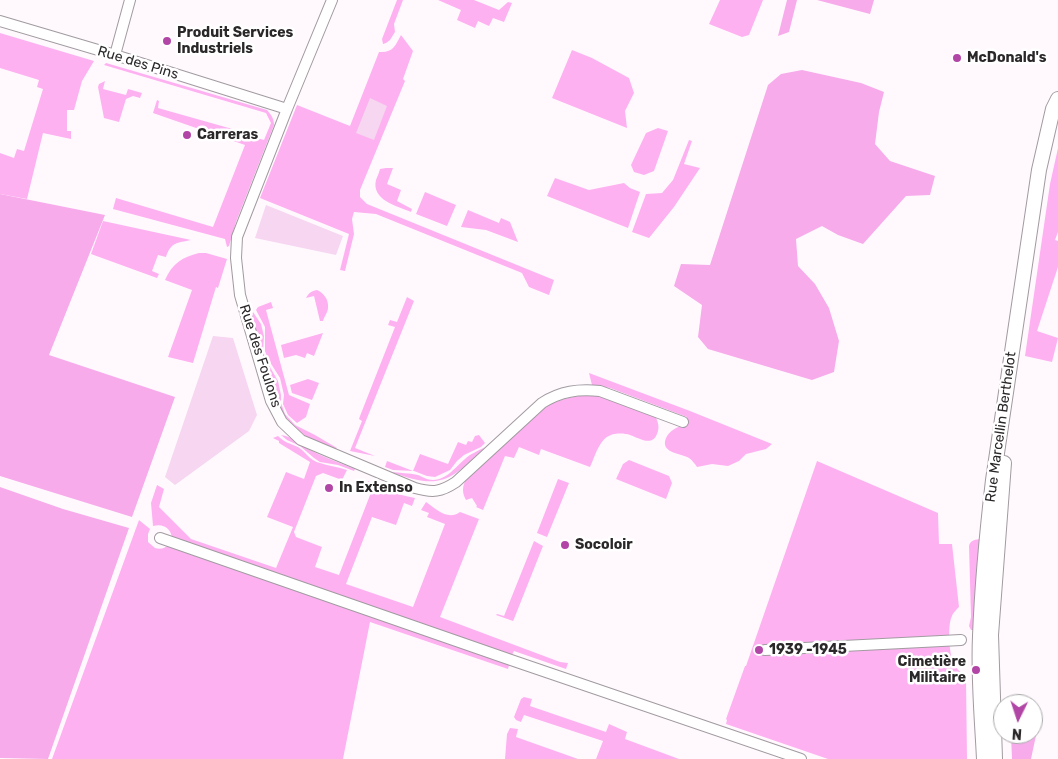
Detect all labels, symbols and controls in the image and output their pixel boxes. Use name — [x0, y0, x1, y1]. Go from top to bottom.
place label: Produit Services Industriels — [177, 25, 293, 58]
marker: Produit Services Industriels — [161, 35, 173, 47]
street label: Rue des Pins — [96, 43, 180, 83]
place label: McDonald's — [967, 50, 1046, 66]
marker: McDonald's — [951, 52, 963, 64]
place label: Carreras — [197, 127, 258, 143]
marker: Carreras — [181, 129, 193, 141]
street label: Rue des Foulons — [235, 302, 285, 410]
street label: Rue Marcellin Berthelot — [982, 351, 1020, 503]
place label: In Extenso — [339, 480, 413, 496]
marker: In Extenso — [323, 482, 335, 494]
place label: Socoloir — [575, 537, 633, 553]
marker: Socoloir — [559, 539, 571, 551]
place label: 1939 -1945 — [769, 642, 847, 658]
marker: 1939 -1945 — [753, 644, 765, 656]
place label: Cimetière Militaire — [898, 654, 966, 686]
marker: Cimetière Militaire — [970, 664, 982, 676]
north arrow — [993, 694, 1043, 744]
text: N — [1011, 725, 1023, 742]

